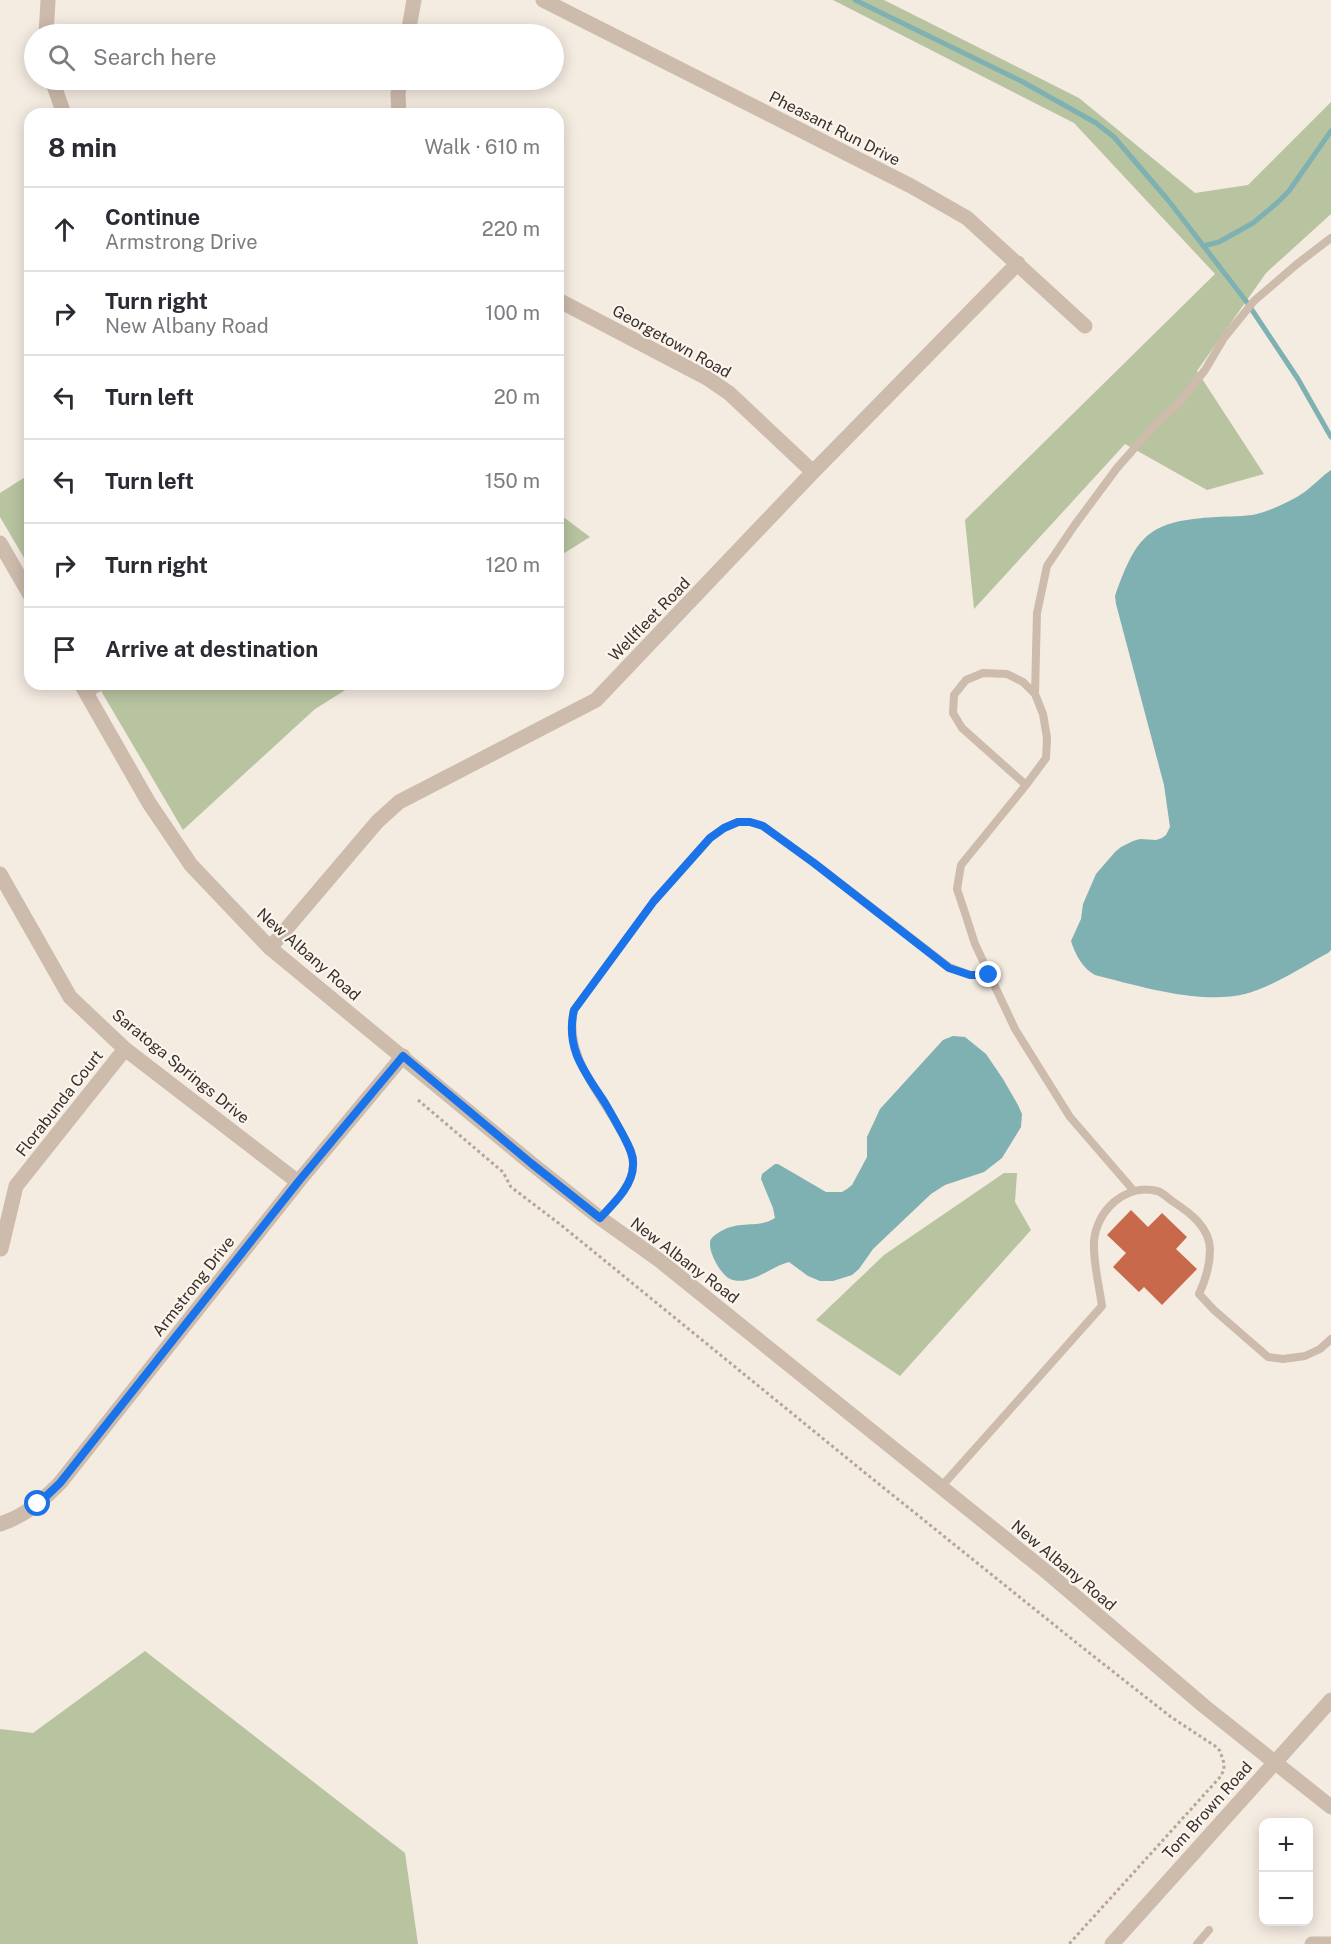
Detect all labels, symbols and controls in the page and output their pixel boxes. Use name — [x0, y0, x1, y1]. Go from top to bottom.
search box — [24, 24, 564, 90]
icon: search — [45, 41, 78, 74]
text: Search here — [93, 44, 217, 70]
street label: Pheasant Run Drive — [766, 87, 904, 170]
text: 8 min — [48, 132, 117, 163]
text: Walk · 610 m — [424, 135, 540, 159]
text: Continue — [105, 204, 200, 230]
icon: ahead — [48, 213, 81, 246]
text: 220 m — [482, 217, 540, 241]
text: Armstrong Drive — [105, 230, 258, 254]
text: Turn right — [105, 288, 208, 314]
icon: right — [48, 297, 81, 330]
text: 100 m — [485, 301, 540, 325]
street label: Georgetown Road — [609, 301, 734, 382]
text: New Albany Road — [105, 314, 269, 338]
icon: left — [48, 381, 81, 414]
text: Turn left — [105, 384, 194, 410]
text: 20 m — [494, 385, 540, 409]
icon: left — [48, 465, 81, 498]
text: Turn left — [105, 468, 194, 494]
text: 150 m — [485, 469, 540, 493]
icon: right — [48, 549, 81, 582]
text: Turn right — [105, 552, 208, 578]
text: 120 m — [486, 553, 540, 577]
street label: Wellfleet Road — [605, 574, 694, 665]
icon: arrive — [48, 633, 81, 666]
text: Arrive at destination — [105, 636, 318, 662]
street label: New Albany Road — [253, 904, 364, 1004]
route end — [975, 961, 1001, 987]
street label: Saratoga Springs Drive — [108, 1005, 253, 1128]
street label: Florabunda Court — [12, 1046, 107, 1160]
street label: New Albany Road — [627, 1213, 743, 1307]
street label: Armstrong Drive — [148, 1232, 238, 1340]
route start — [24, 1490, 50, 1516]
street label: New Albany Road — [1007, 1516, 1120, 1615]
street label: Tom Brown Road — [1159, 1758, 1256, 1863]
map controls — [1259, 1818, 1313, 1926]
button: + — [1259, 1818, 1313, 1872]
button: − — [1259, 1872, 1313, 1926]

